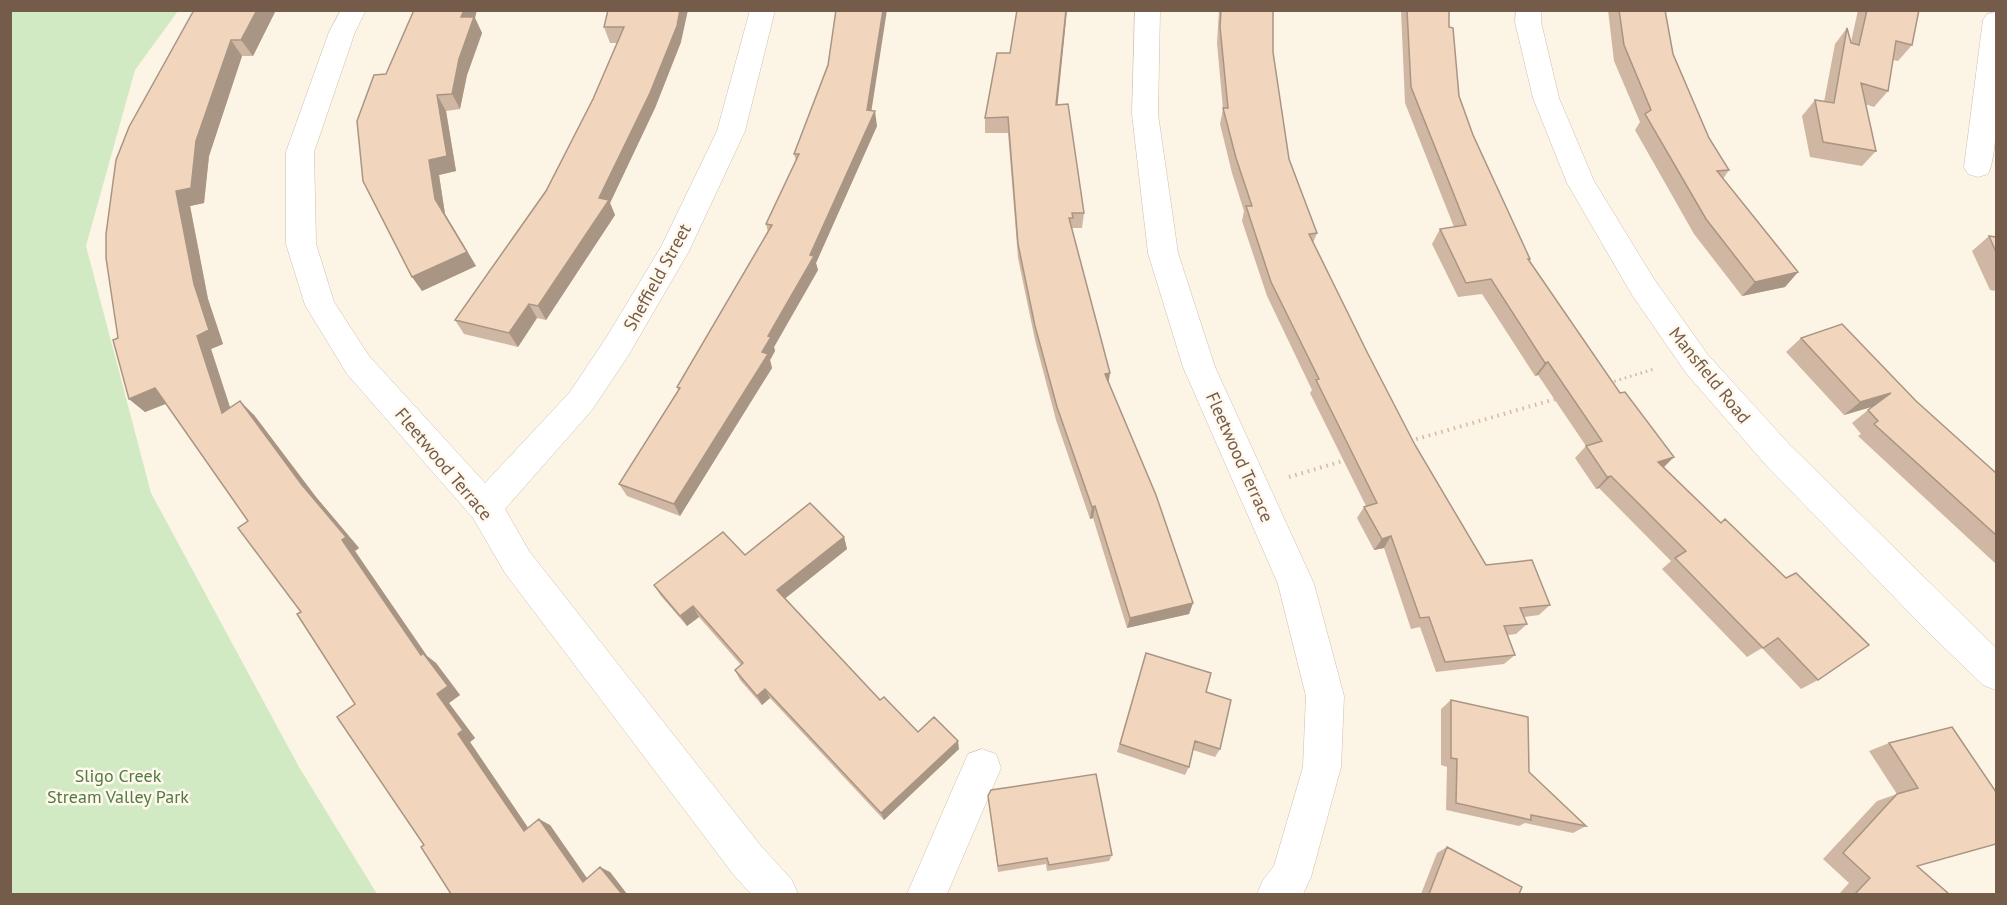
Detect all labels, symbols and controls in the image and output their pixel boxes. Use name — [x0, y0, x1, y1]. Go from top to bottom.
street label: Sheffield Street — [618, 219, 696, 335]
street label: Mansfield Road — [1664, 322, 1756, 428]
street label: Fleetwood Terrace — [1201, 388, 1279, 526]
street label: Fleetwood Terrace — [390, 403, 498, 525]
park label: Sligo Creek Stream Valley Park — [47, 764, 189, 808]

